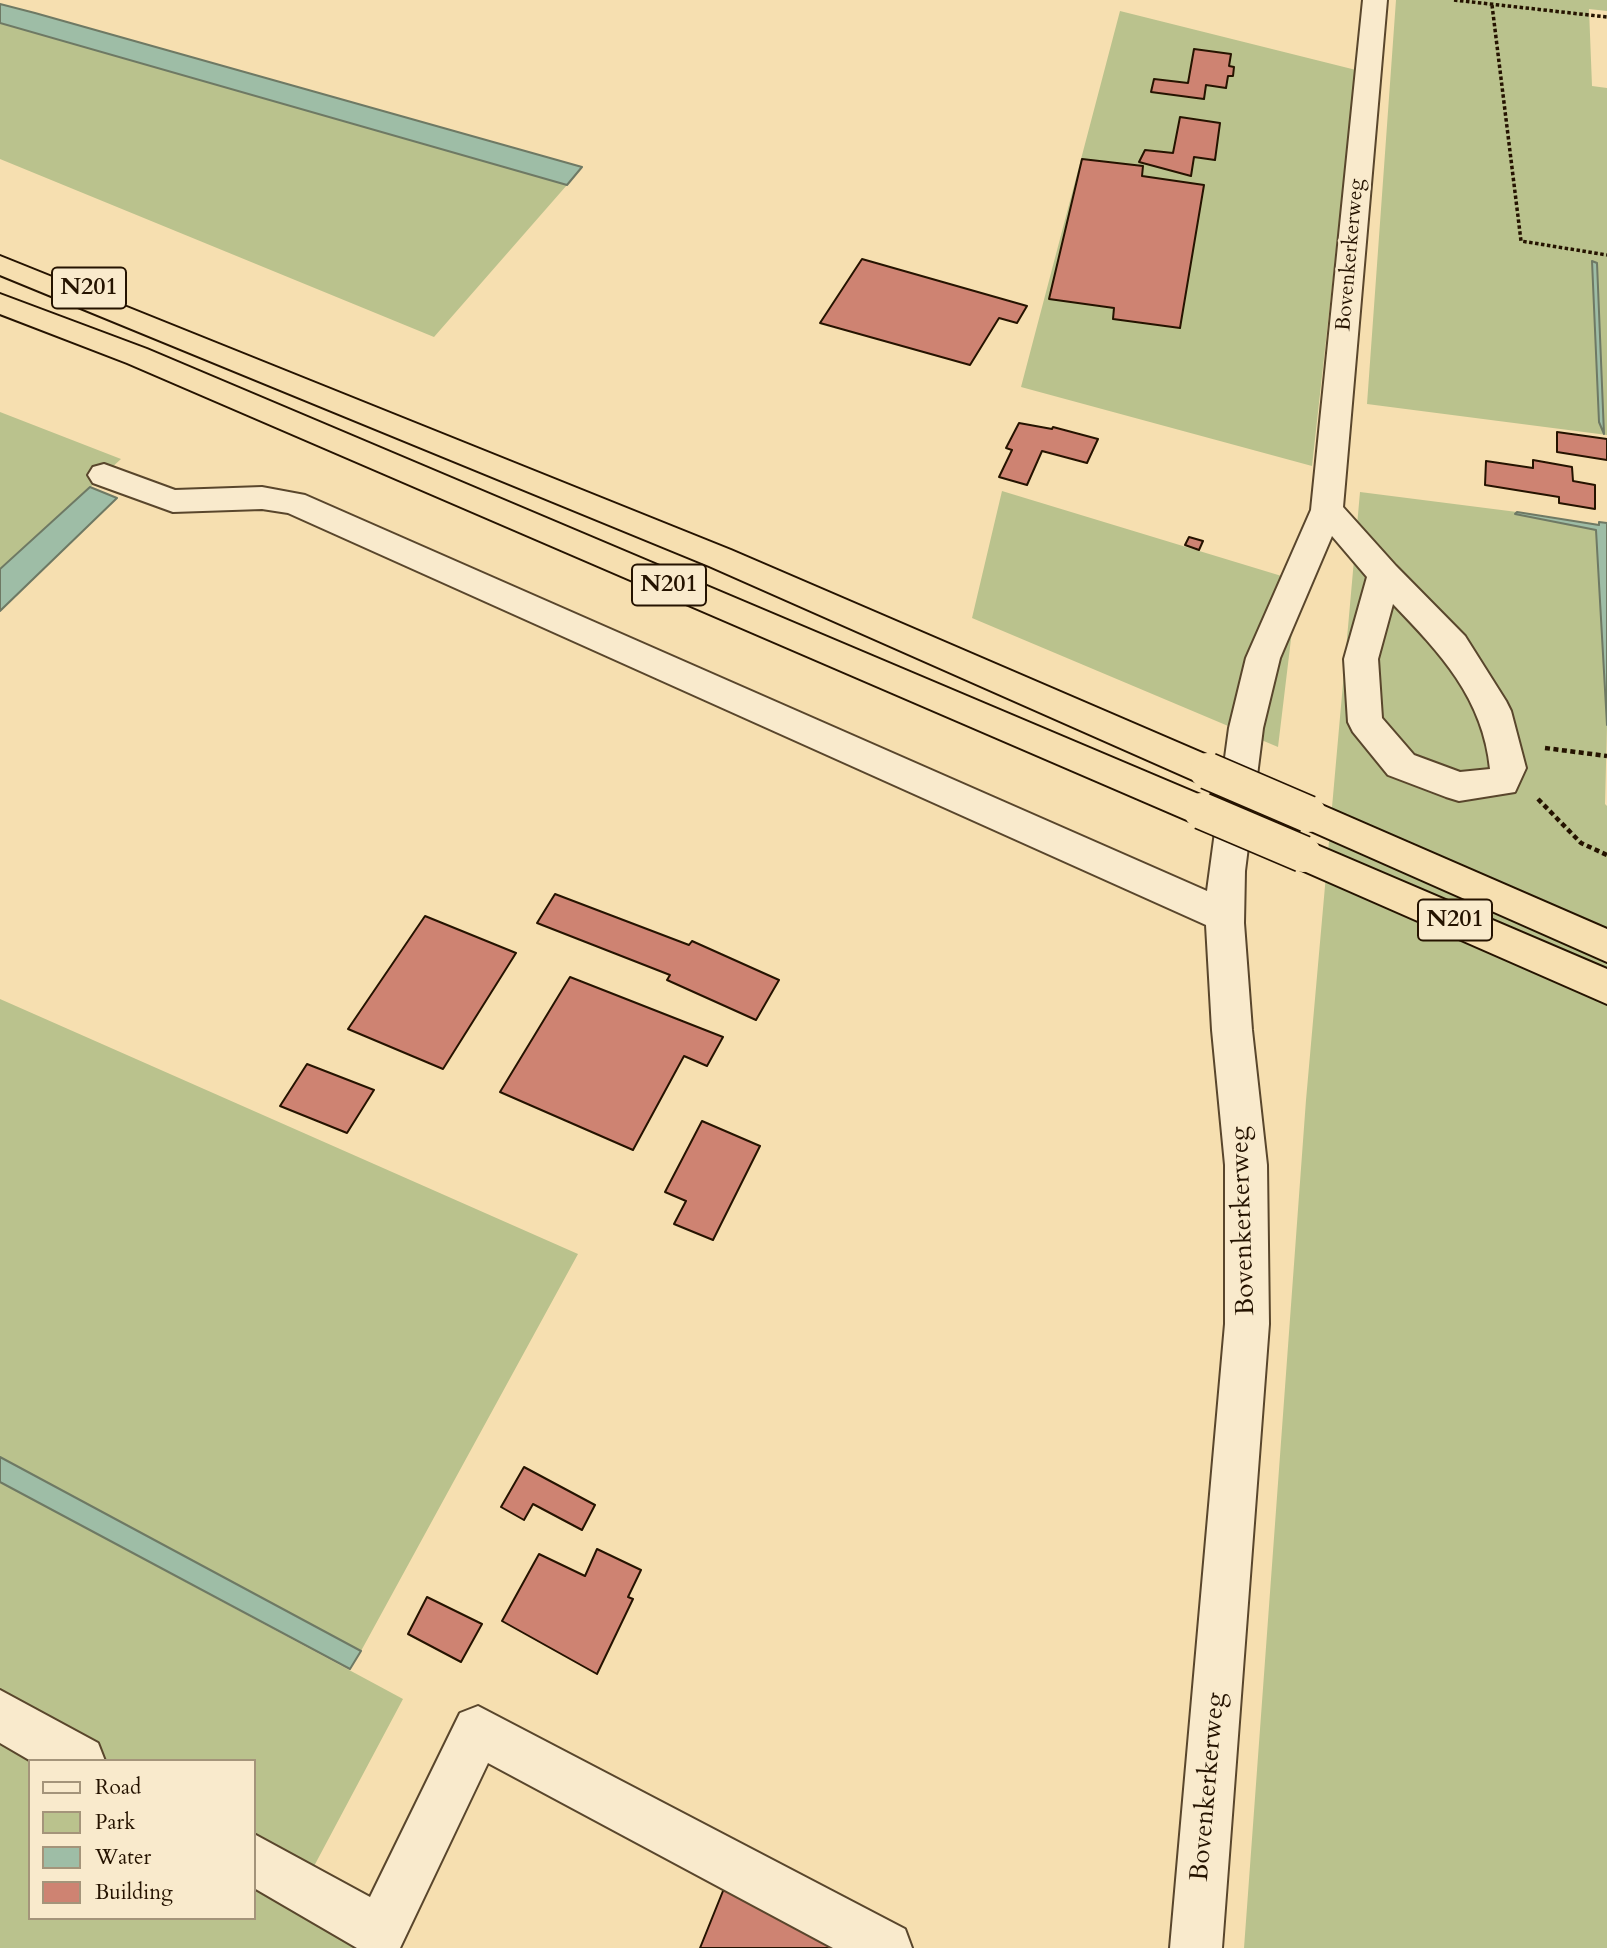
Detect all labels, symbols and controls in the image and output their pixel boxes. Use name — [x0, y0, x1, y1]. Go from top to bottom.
street label: Bovenkerkerweg — [1332, 178, 1370, 332]
road number: N201 — [52, 268, 126, 309]
road number: N201 — [632, 564, 706, 606]
road number: N201 — [1418, 900, 1492, 940]
street label: Bovenkerkerweg — [1225, 1126, 1263, 1316]
street label: Bovenkerkerweg — [1185, 1691, 1233, 1883]
legend — [28, 1759, 256, 1920]
text: Road — [95, 1773, 141, 1802]
text: Park — [95, 1808, 135, 1837]
text: Water — [95, 1843, 151, 1872]
text: Building — [95, 1878, 173, 1907]

